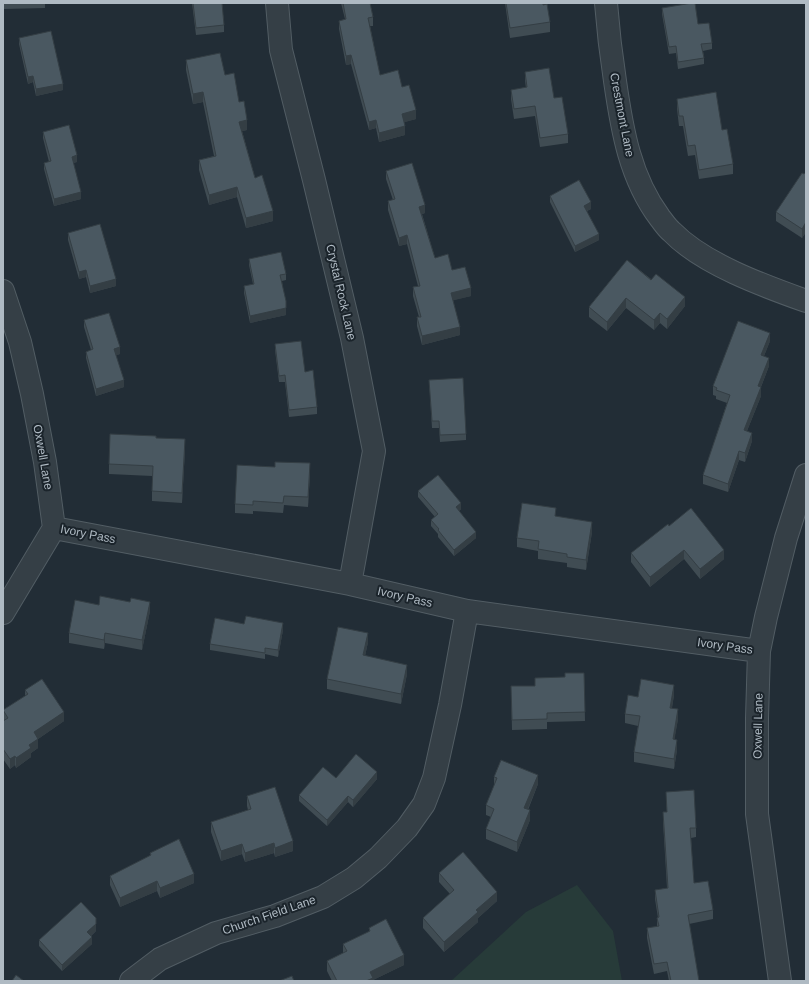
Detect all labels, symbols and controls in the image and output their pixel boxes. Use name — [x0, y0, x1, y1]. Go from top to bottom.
street label: Crestmont Lane — [607, 72, 637, 159]
street label: Crystal Rock Lane — [323, 243, 359, 342]
street label: Oxwell Lane — [30, 423, 56, 491]
street label: Ivory Pass — [59, 522, 117, 546]
street label: Ivory Pass — [376, 584, 434, 610]
street label: Ivory Pass — [696, 635, 754, 657]
street label: Oxwell Lane — [750, 693, 766, 759]
street label: Church Field Lane — [220, 892, 318, 938]

